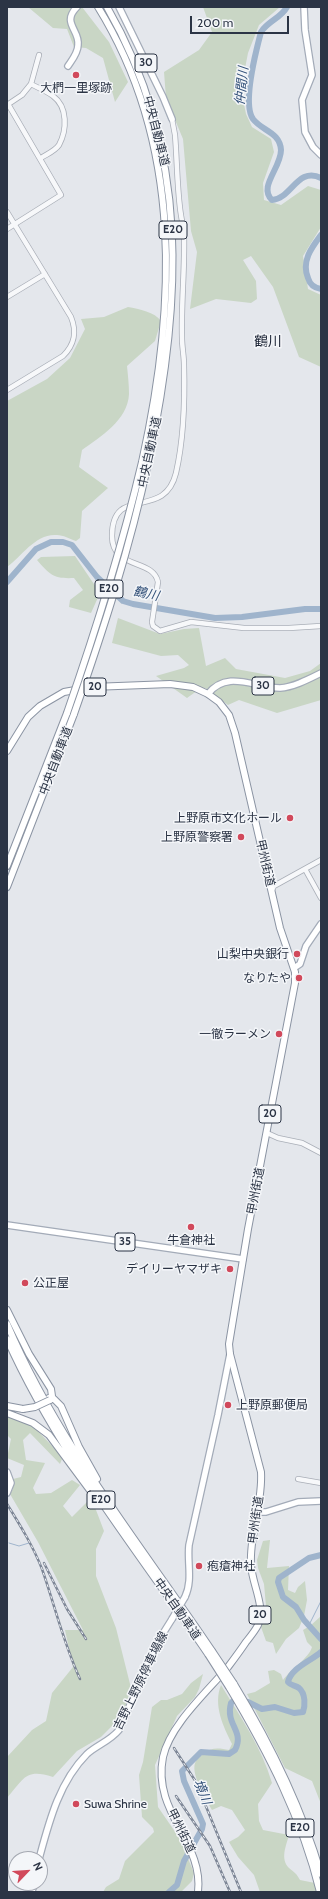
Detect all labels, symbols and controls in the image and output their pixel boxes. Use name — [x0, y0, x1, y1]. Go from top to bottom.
scale bar — [192, 8, 291, 34]
text: 200 m — [197, 15, 233, 30]
road number: 30 — [135, 54, 157, 72]
water label: 仲間川 — [232, 66, 252, 106]
marker: 大椚一里塚跡 — [71, 70, 81, 80]
place label: 大椚一里塚跡 — [40, 81, 112, 95]
street label: 中央自動車道 — [140, 94, 172, 168]
road number: E20 — [159, 221, 187, 239]
district label: 鶴川 — [254, 334, 282, 350]
street label: 中央自動車道 — [135, 415, 165, 489]
road number: E20 — [95, 580, 123, 598]
water label: 鶴川 — [132, 584, 160, 604]
road number: 30 — [252, 677, 274, 695]
road number: 20 — [84, 678, 106, 696]
street label: 中央自動車道 — [36, 725, 76, 797]
place label: 上野原市文化ホール — [174, 811, 282, 825]
marker: 上野原市文化ホール — [285, 813, 295, 823]
place label: 上野原警察署 — [161, 830, 233, 844]
marker: 上野原警察署 — [236, 832, 246, 842]
street label: 甲州街道 — [253, 838, 277, 888]
place label: 山梨中央銀行 — [217, 947, 289, 961]
marker: 山梨中央銀行 — [292, 949, 302, 959]
place label: なりたや — [243, 971, 291, 985]
marker: なりたや — [294, 973, 304, 983]
place label: 一徹ラーメン — [199, 1027, 271, 1041]
marker: 一徹ラーメン — [274, 1029, 284, 1039]
road number: 20 — [259, 1105, 281, 1123]
street label: 甲州街道 — [244, 1166, 268, 1216]
marker: 牛倉神社 — [186, 1222, 196, 1232]
road number: 35 — [115, 1233, 135, 1251]
place label: 牛倉神社 — [167, 1233, 215, 1247]
place label: デイリーヤマザキ — [126, 1262, 222, 1276]
marker: デイリーヤマザキ — [225, 1264, 235, 1274]
place label: 公正屋 — [33, 1276, 69, 1290]
marker: 公正屋 — [20, 1278, 30, 1288]
place label: 上野原郵便局 — [236, 1398, 308, 1412]
marker: 上野原郵便局 — [223, 1400, 233, 1410]
road number: E20 — [87, 1491, 115, 1509]
street label: 甲州街道 — [246, 1495, 266, 1545]
place label: 疱瘡神社 — [207, 1559, 255, 1573]
marker: 疱瘡神社 — [194, 1561, 204, 1571]
street label: 中央自動車道 — [150, 1575, 204, 1643]
road number: 20 — [249, 1606, 271, 1624]
street label: 吉野上野原停車場線 — [111, 1629, 171, 1733]
water label: 境川 — [190, 1777, 214, 1807]
place label: Suwa Shrine — [84, 1797, 147, 1811]
marker: Suwa Shrine — [71, 1799, 81, 1809]
street label: 甲州街道 — [164, 1806, 198, 1856]
road number: E20 — [286, 1819, 314, 1837]
north arrow — [8, 1851, 48, 1891]
text: N — [30, 1860, 46, 1873]

